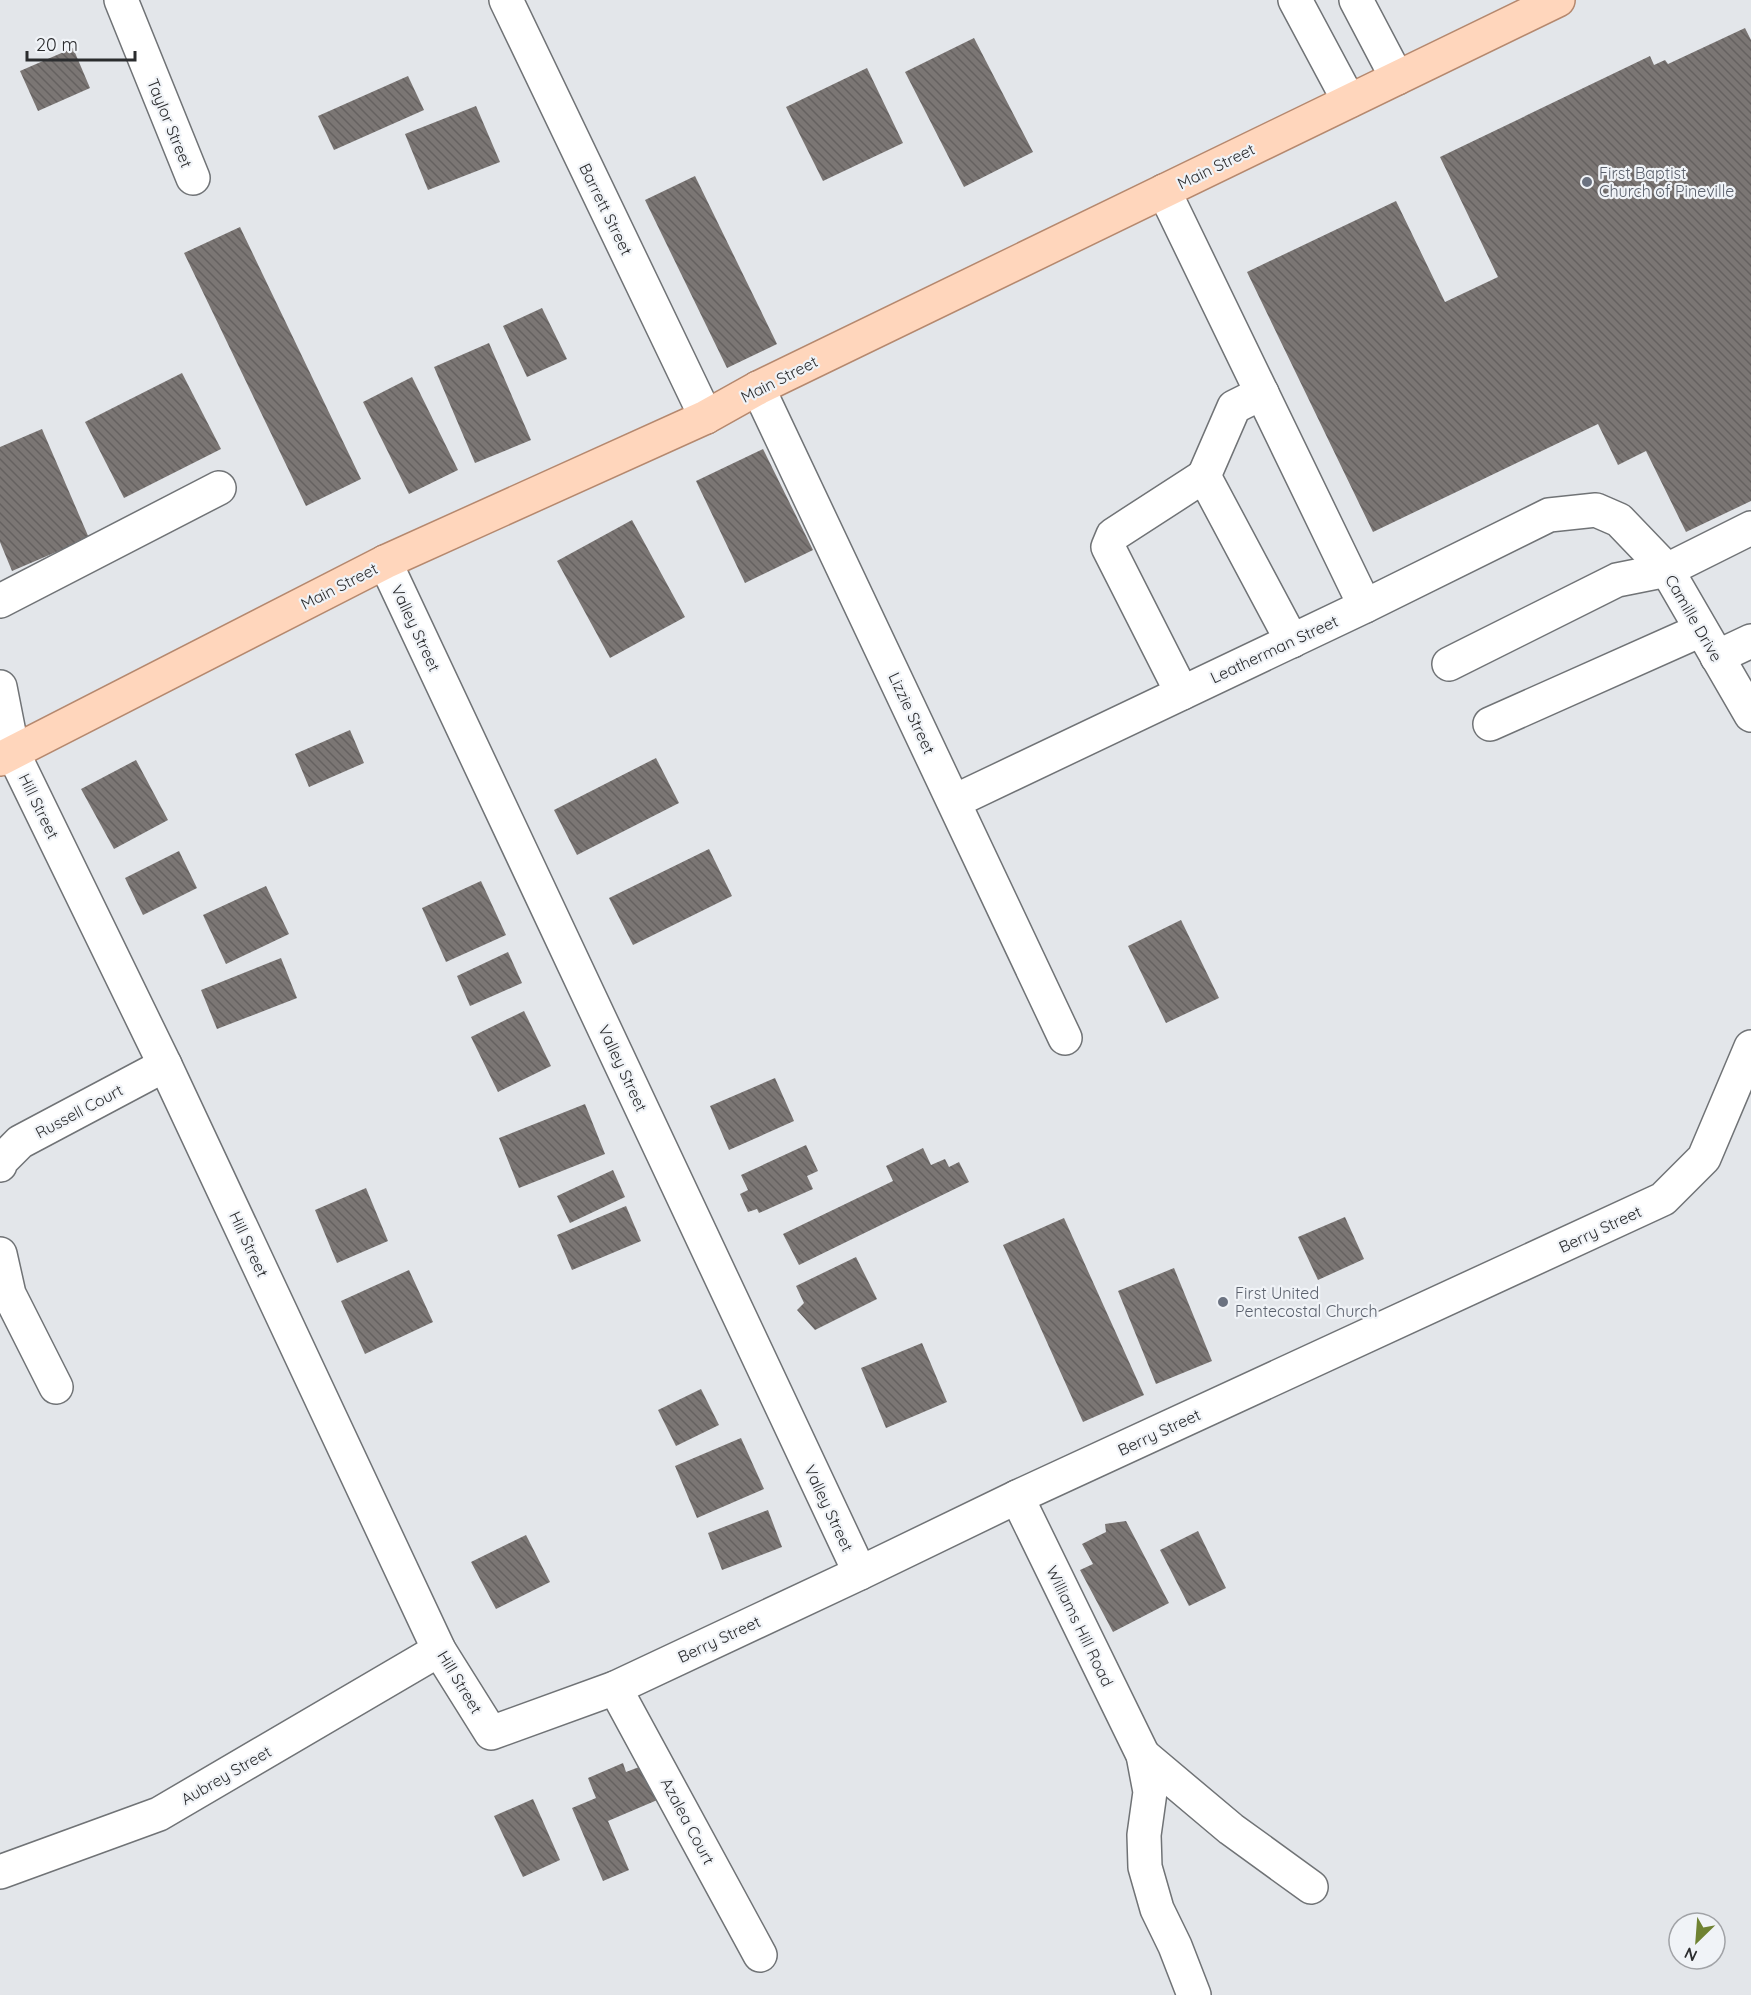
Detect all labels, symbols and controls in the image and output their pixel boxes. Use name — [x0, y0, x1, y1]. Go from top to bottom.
scale bar — [27, 24, 135, 62]
text: 20 m — [36, 33, 78, 56]
street label: Taylor Street — [143, 76, 197, 170]
street label: Main Street — [1174, 139, 1258, 193]
street label: Barrett Street — [575, 160, 637, 258]
place label: First Baptist Church of Pineville — [1599, 163, 1734, 201]
marker: First Baptist Church of Pineville — [1580, 175, 1594, 189]
street label: Main Street — [737, 351, 821, 407]
street label: Main Street — [297, 558, 381, 614]
street label: Camille Drive — [1661, 571, 1727, 665]
street label: Valley Street — [387, 581, 445, 675]
street label: Leatherman Street — [1207, 611, 1341, 687]
street label: Lizzie Street — [884, 669, 940, 757]
street label: Hill Street — [15, 770, 63, 842]
street label: Valley Street — [594, 1021, 652, 1115]
street label: Russell Court — [32, 1080, 126, 1142]
street label: Berry Street — [1555, 1201, 1645, 1257]
street label: Hill Street — [225, 1208, 273, 1280]
place label: First United Pentecostal Church — [1235, 1283, 1378, 1321]
marker: First United Pentecostal Church — [1216, 1295, 1230, 1309]
street label: Berry Street — [1114, 1404, 1204, 1460]
street label: Valley Street — [800, 1461, 858, 1555]
street label: Williams Hill Road — [1042, 1562, 1118, 1690]
street label: Berry Street — [674, 1611, 764, 1667]
street label: Hill Street — [433, 1647, 487, 1717]
street label: Aubrey Street — [177, 1741, 275, 1809]
street label: Azalea Court — [657, 1774, 719, 1868]
north arrow — [1667, 1911, 1727, 1971]
text: N — [1681, 1943, 1700, 1966]

